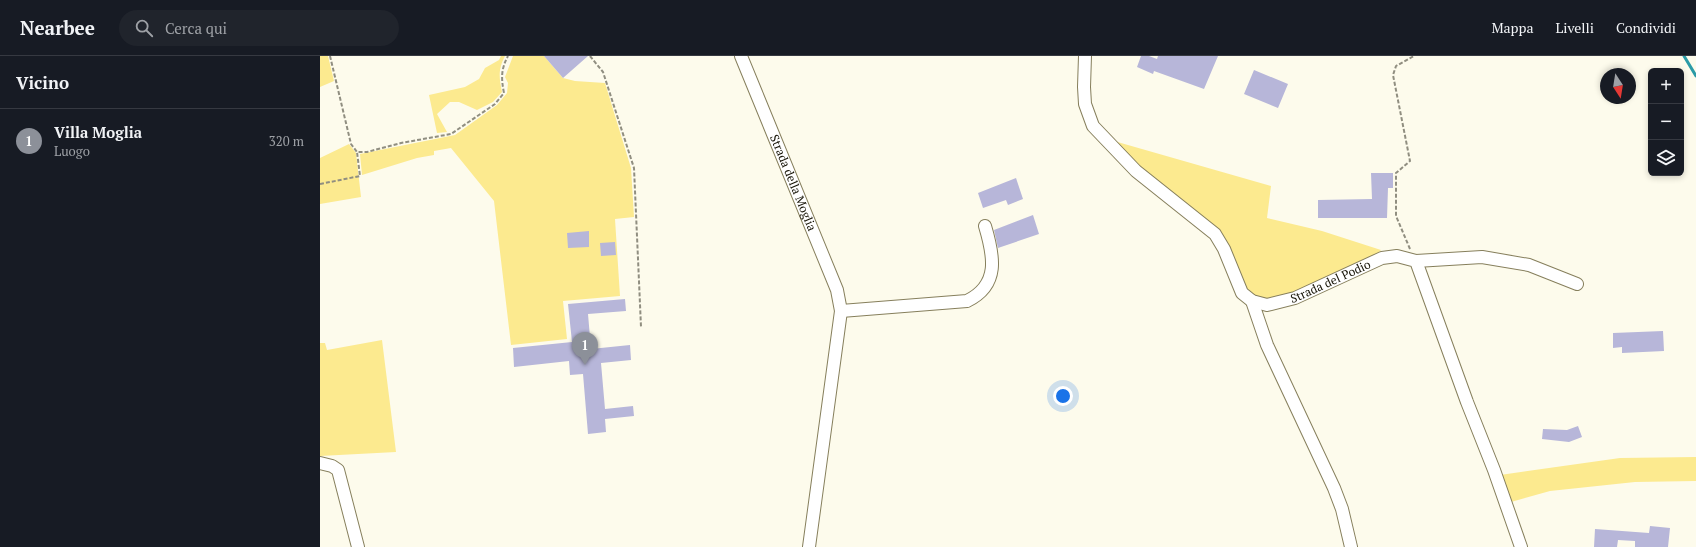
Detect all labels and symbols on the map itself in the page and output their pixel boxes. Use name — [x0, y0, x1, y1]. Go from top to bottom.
north arrow — [1600, 68, 1636, 104]
street label: Strada della Moglia — [767, 132, 820, 233]
street label: Strada del Podio — [1289, 256, 1373, 306]
pin: 1 — [572, 332, 598, 365]
your location — [1053, 386, 1073, 406]

